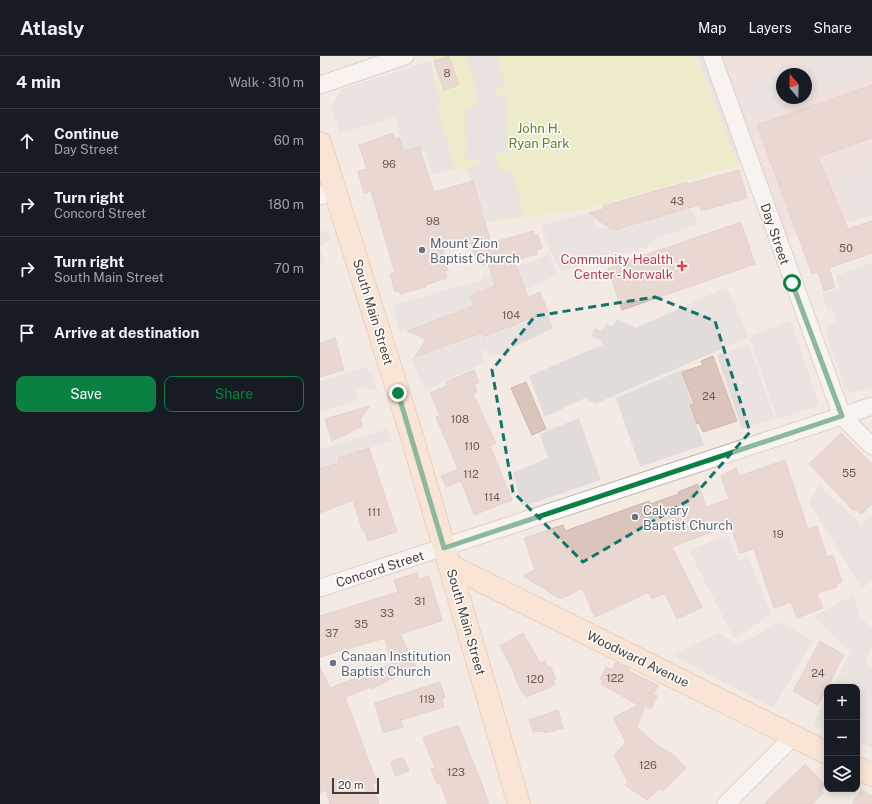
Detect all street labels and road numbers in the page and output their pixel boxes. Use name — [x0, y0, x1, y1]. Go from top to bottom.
street label: Day Street — [757, 201, 793, 267]
street label: South Main Street — [350, 257, 396, 367]
street label: Concord Street — [334, 548, 426, 590]
street label: South Main Street — [444, 567, 488, 677]
street label: Woodward Avenue — [584, 628, 692, 690]

